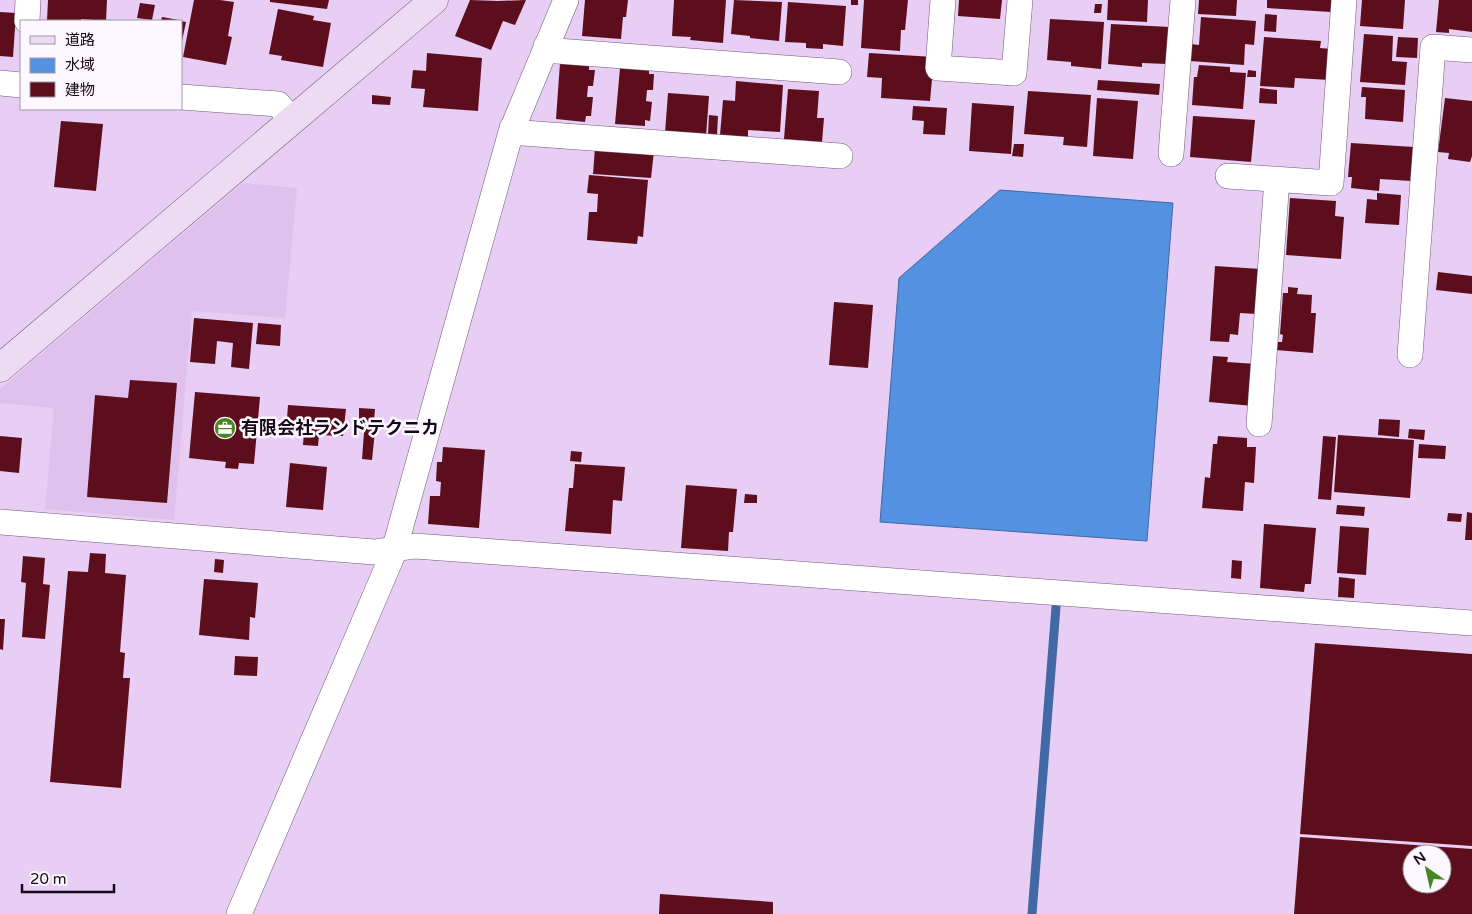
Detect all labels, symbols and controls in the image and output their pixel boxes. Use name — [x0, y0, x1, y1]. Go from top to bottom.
legend — [20, 20, 182, 110]
text: 道路 — [65, 31, 95, 49]
text: 水域 — [65, 56, 95, 74]
text: 建物 — [65, 81, 95, 99]
office icon: 有限会社ランドテクニカ — [213, 416, 237, 440]
place label: 有限会社ランドテクニカ — [241, 417, 439, 439]
north arrow — [1402, 844, 1452, 894]
text: N — [1411, 848, 1429, 869]
scale bar — [22, 862, 115, 894]
text: 20 m — [30, 870, 67, 888]

